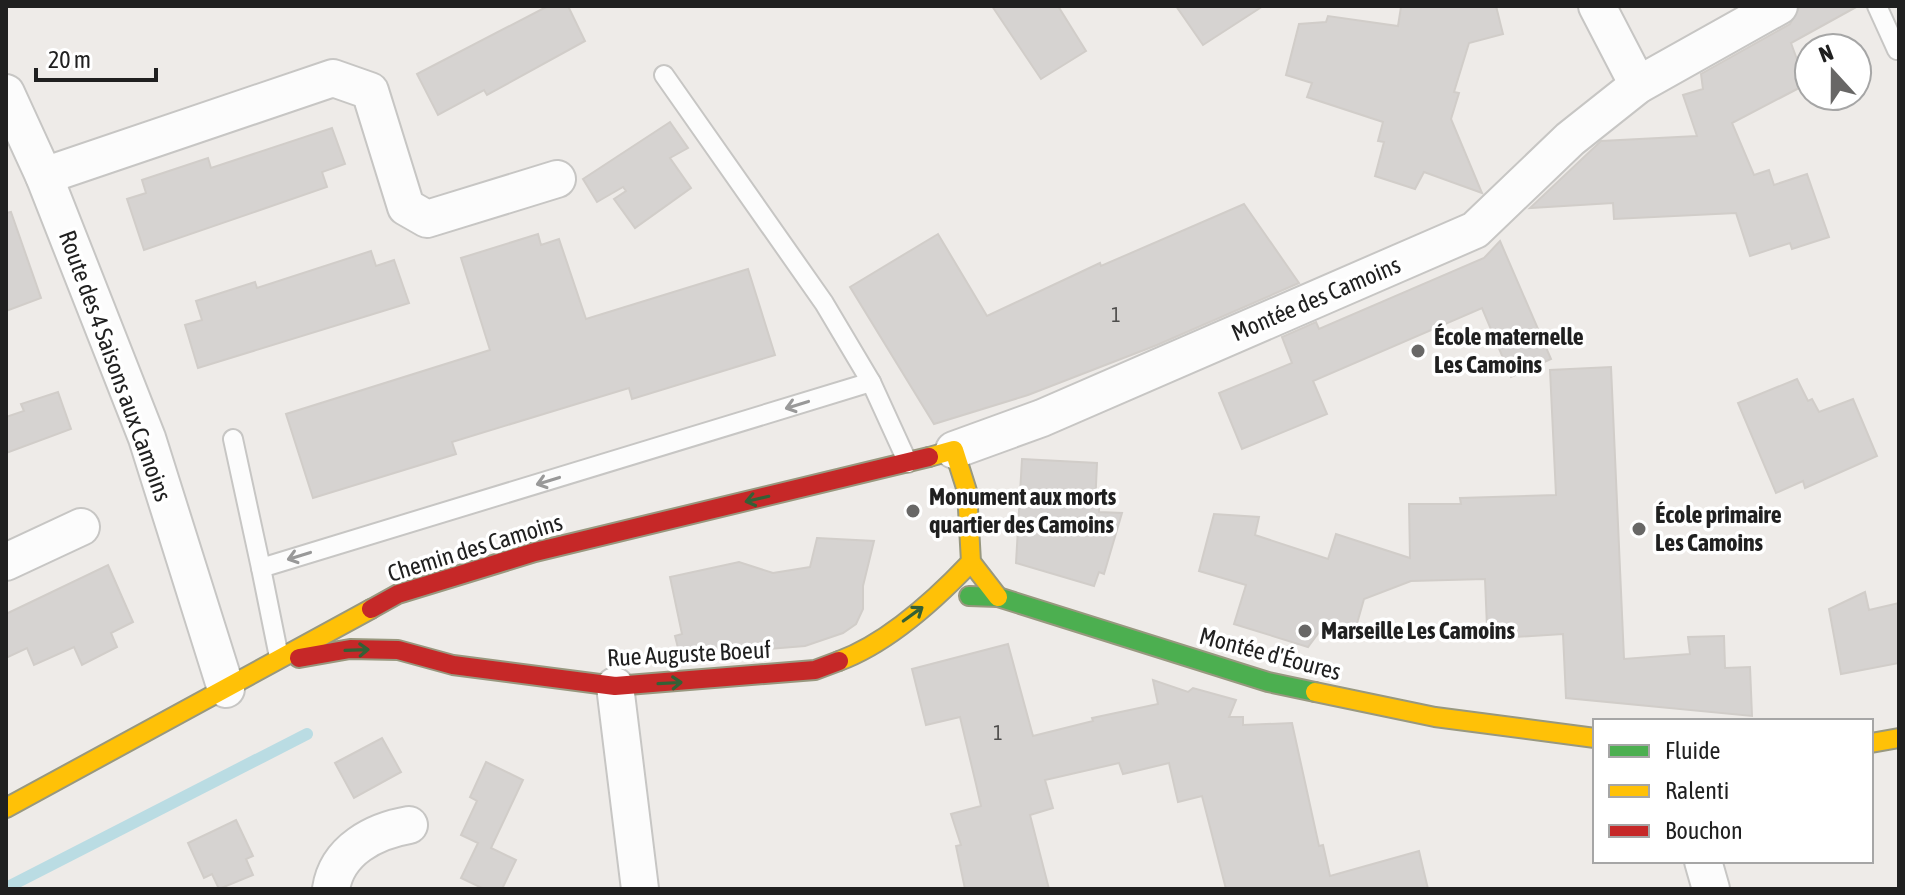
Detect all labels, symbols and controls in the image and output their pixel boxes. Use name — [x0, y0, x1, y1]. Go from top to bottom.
scale bar — [36, 32, 156, 82]
north arrow — [1793, 32, 1873, 112]
text: N — [1815, 39, 1837, 68]
text: 20 m — [48, 46, 91, 73]
street label: Route des 4 Saisons aux Camoins — [54, 227, 177, 505]
street label: Montée des Camoins — [1227, 251, 1404, 346]
house number: 1 — [1111, 303, 1121, 326]
place label: École maternelle Les Camoins — [1434, 323, 1584, 378]
marker: École maternelle Les Camoins — [1409, 342, 1427, 360]
one-way arrow — [784, 398, 810, 413]
one-way arrow — [535, 474, 561, 489]
place label: Monument aux morts quartier des Camoins — [929, 483, 1117, 538]
one-way arrow — [744, 492, 770, 507]
place label: École primaire Les Camoins — [1655, 501, 1782, 556]
marker: Monument aux morts quartier des Camoins — [904, 502, 922, 520]
street label: Chemin des Camoins — [384, 508, 565, 587]
marker: École primaire Les Camoins — [1630, 520, 1648, 538]
one-way arrow — [287, 550, 312, 565]
one-way arrow — [902, 606, 924, 622]
place label: Marseille Les Camoins — [1321, 617, 1515, 644]
street label: Montée d'Éoures — [1196, 622, 1344, 685]
marker: Marseille Les Camoins — [1296, 622, 1314, 640]
street label: Rue Auguste Boeuf — [606, 636, 772, 671]
one-way arrow — [343, 642, 370, 658]
one-way arrow — [656, 675, 683, 690]
legend — [1593, 719, 1873, 863]
house number: 1 — [993, 721, 1003, 744]
text: Fluide — [1665, 737, 1720, 764]
text: Ralenti — [1665, 777, 1729, 804]
text: Bouchon — [1665, 817, 1743, 844]

